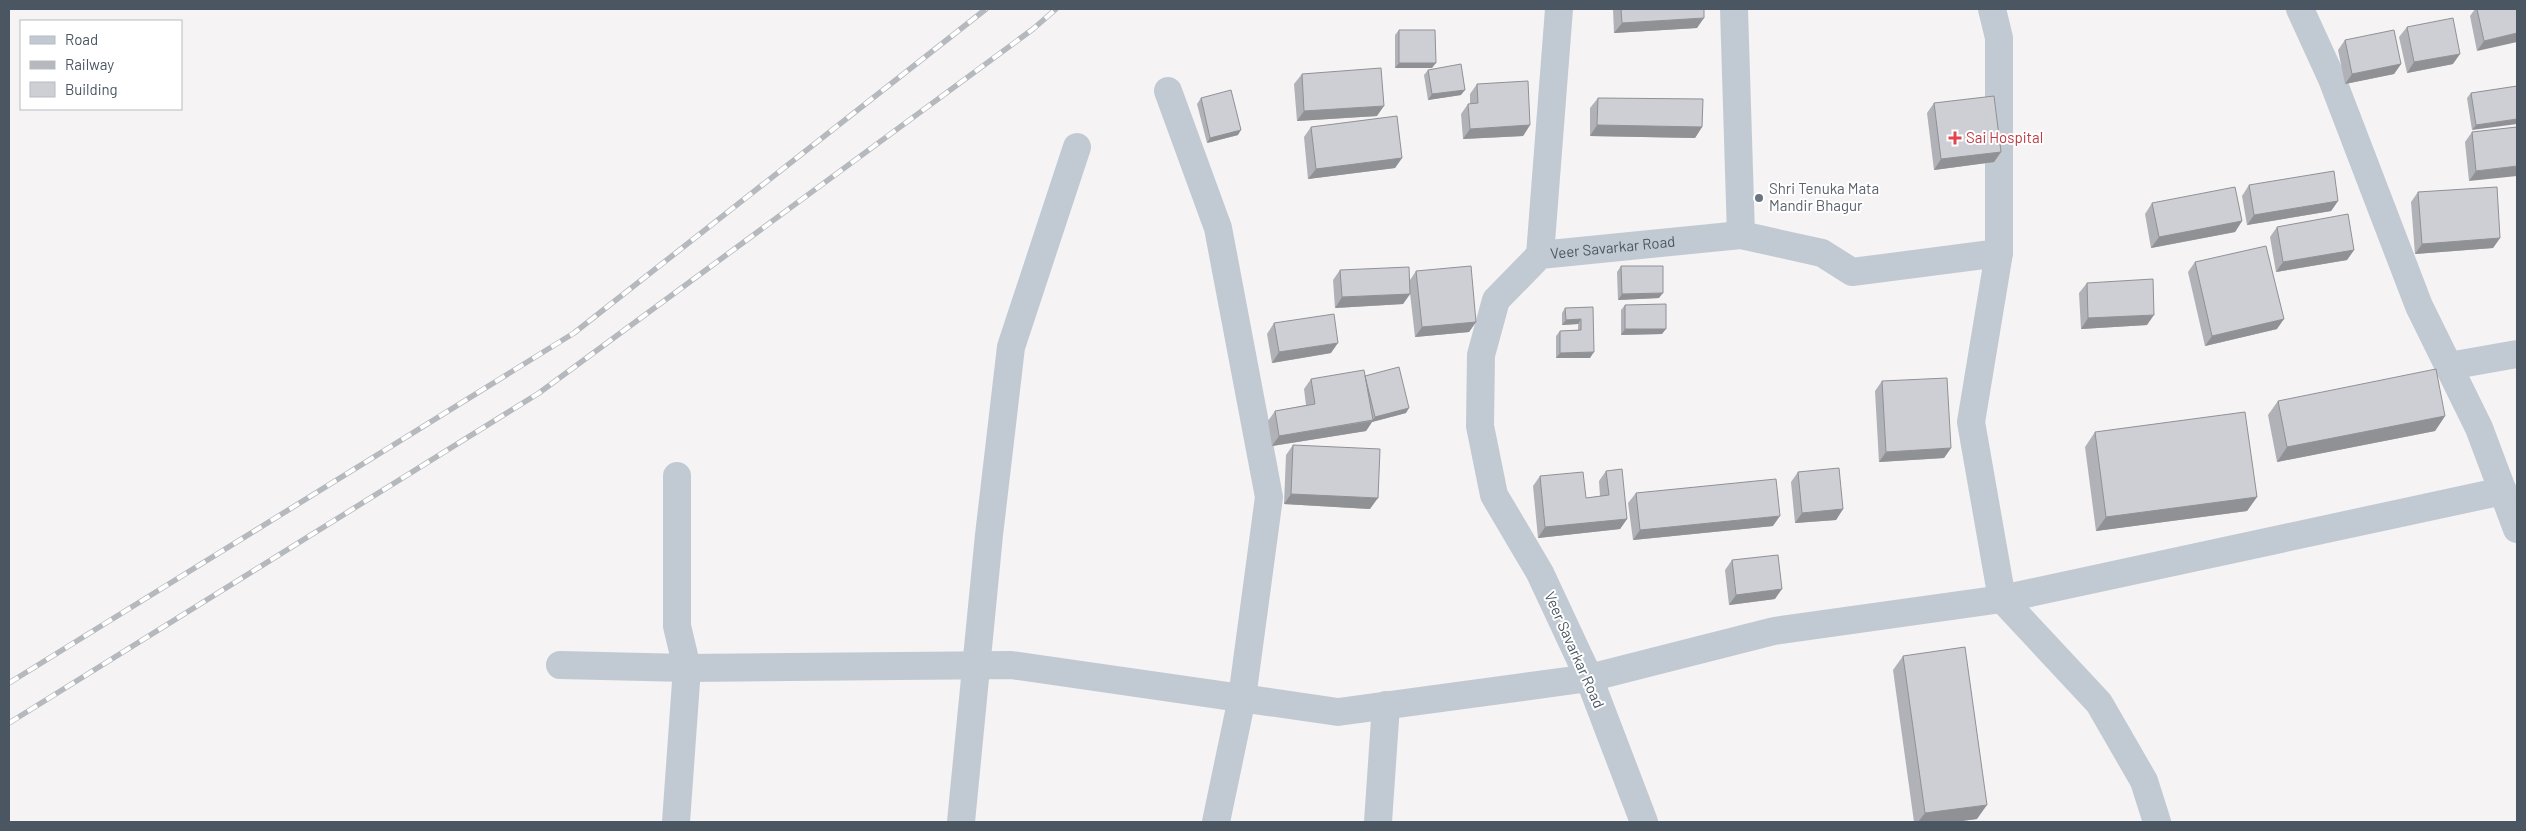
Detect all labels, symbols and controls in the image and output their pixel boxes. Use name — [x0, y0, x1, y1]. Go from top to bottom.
legend — [20, 20, 182, 110]
text: Road — [65, 30, 98, 48]
text: Railway — [65, 55, 114, 73]
text: Building — [65, 80, 118, 98]
place label: Sai Hospital — [1966, 128, 2043, 146]
marker: Sai Hospital — [1948, 131, 1962, 145]
place label: Shri Tenuka Mata Mandir Bhagur — [1769, 179, 1879, 214]
marker: Shri Tenuka Mata Mandir Bhagur — [1753, 192, 1765, 204]
street label: Veer Savarkar Road — [1549, 232, 1676, 262]
street label: Veer Savarkar Road — [1541, 589, 1609, 711]

